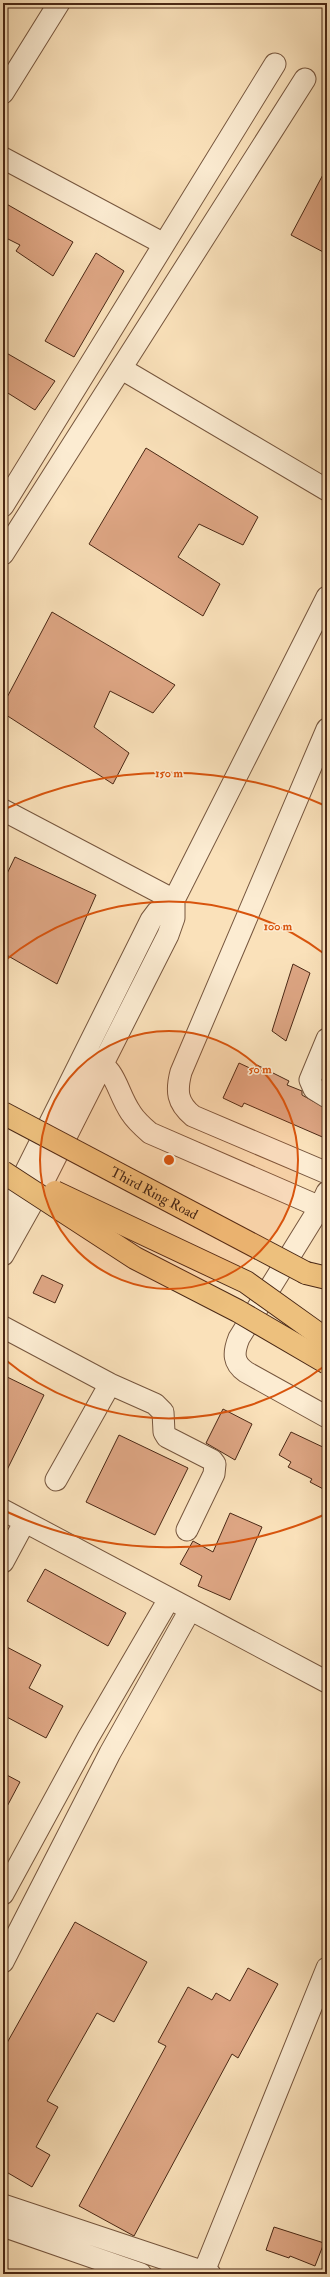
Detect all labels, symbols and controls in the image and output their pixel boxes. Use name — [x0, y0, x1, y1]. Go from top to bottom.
text: 150 m — [155, 766, 183, 781]
text: 100 m — [264, 919, 293, 934]
text: 50 m — [248, 1062, 272, 1077]
centre of rings — [162, 1153, 176, 1167]
street label: Third Ring Road — [108, 1163, 201, 1223]

